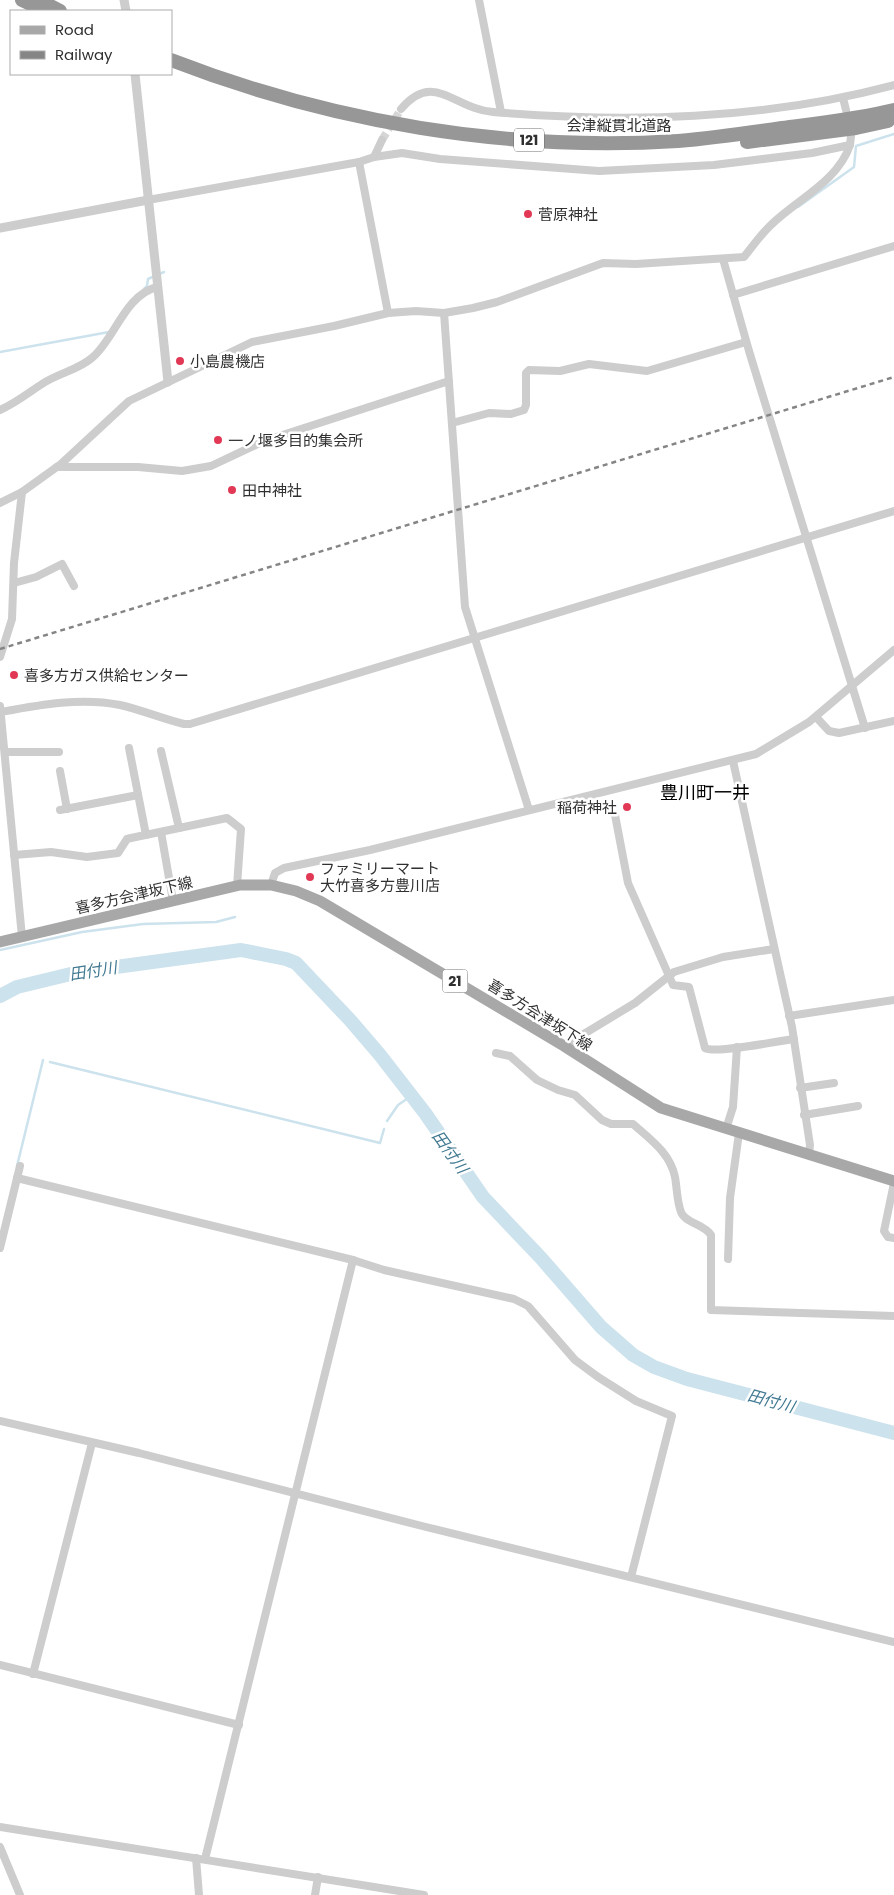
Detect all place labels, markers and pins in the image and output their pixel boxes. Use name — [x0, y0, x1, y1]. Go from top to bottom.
place label: 菅原神社 — [538, 204, 598, 225]
marker: 菅原神社 — [522, 208, 534, 220]
place label: 小島農機店 — [190, 351, 265, 372]
marker: 小島農機店 — [174, 355, 186, 367]
place label: 一ノ堰多目的集会所 — [228, 430, 363, 451]
marker: 一ノ堰多目的集会所 — [212, 434, 224, 446]
place label: 田中神社 — [242, 480, 302, 501]
marker: 田中神社 — [226, 484, 238, 496]
place label: 喜多方ガス供給センター — [24, 665, 189, 686]
marker: 喜多方ガス供給センター — [8, 669, 20, 681]
place label: 稲荷神社 — [557, 797, 617, 818]
marker: 稲荷神社 — [621, 801, 633, 813]
place label: ファミリーマート 大竹喜多方豊川店 — [320, 858, 440, 896]
marker: ファミリーマート 大竹喜多方豊川店 — [304, 871, 316, 883]

